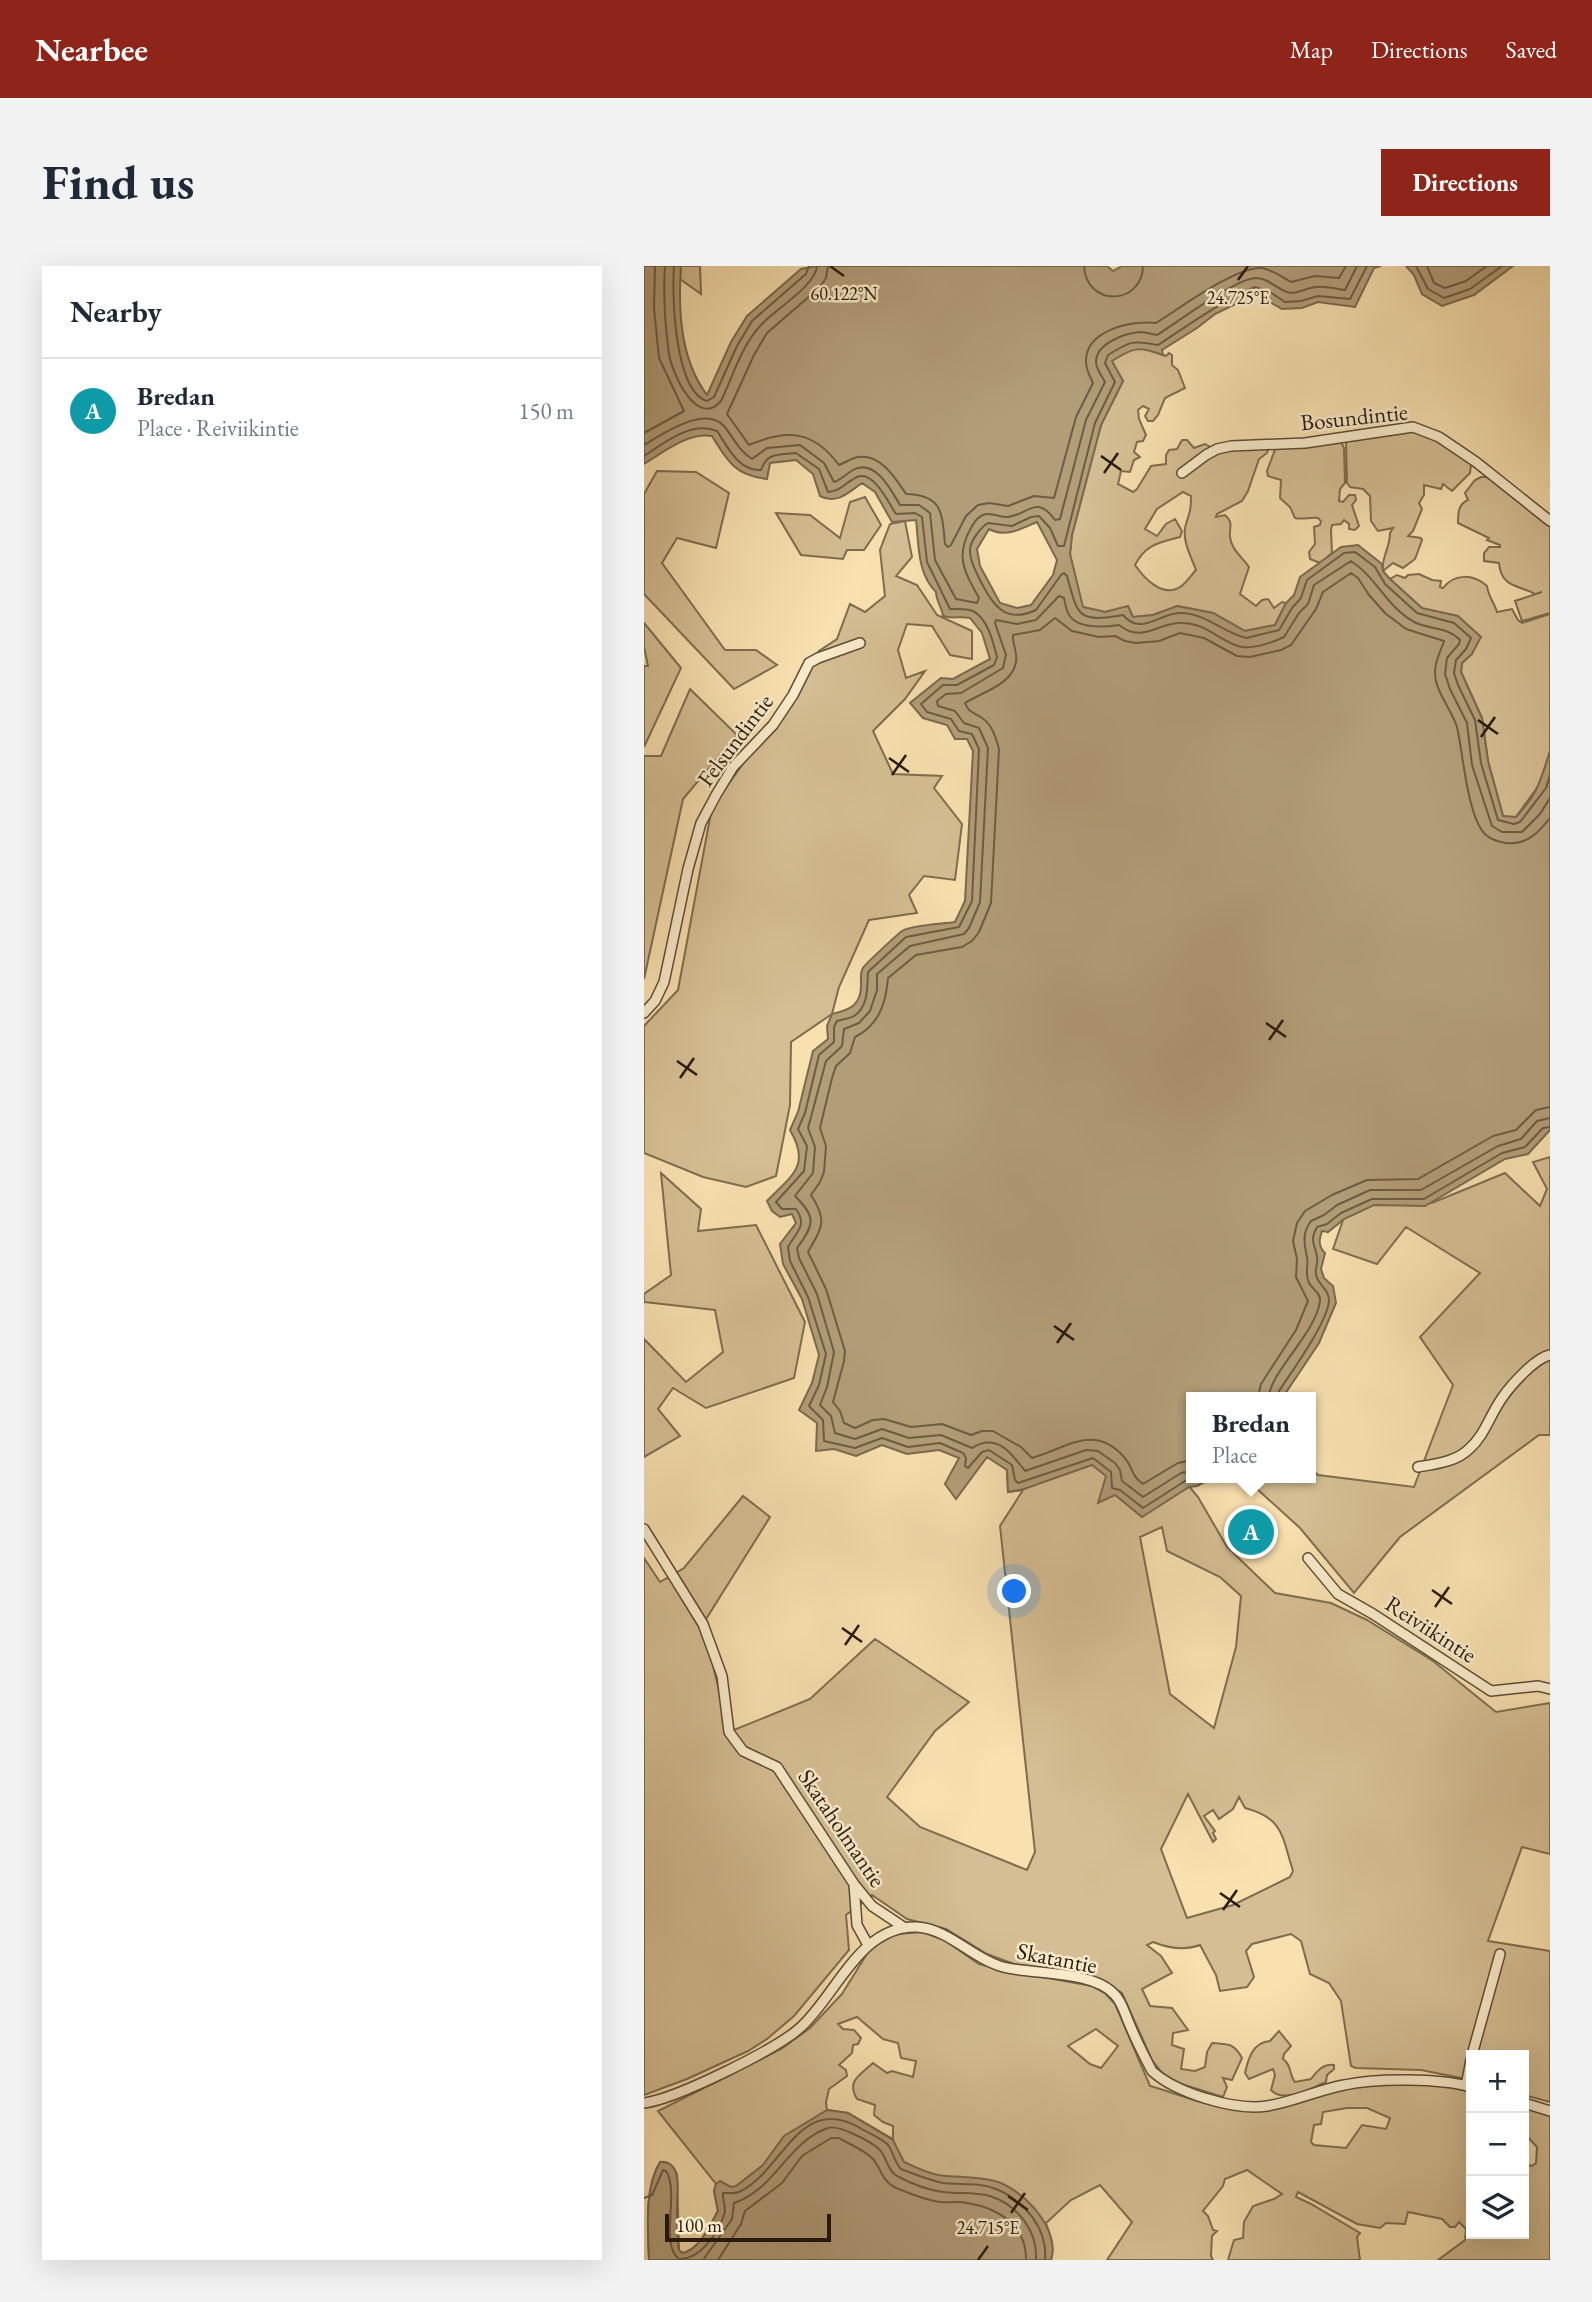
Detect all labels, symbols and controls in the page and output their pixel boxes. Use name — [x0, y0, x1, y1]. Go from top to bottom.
text: Nearbee — [35, 28, 148, 71]
text: Map — [1290, 34, 1333, 65]
text: Directions — [1371, 34, 1468, 65]
text: Saved — [1506, 34, 1557, 65]
button: Directions — [1381, 149, 1550, 216]
text: Find us — [42, 150, 194, 214]
text: 60.122°N — [811, 282, 878, 305]
text: 24.725°E — [1207, 286, 1269, 309]
text: Nearby — [70, 292, 162, 331]
text: Bredan — [137, 379, 215, 413]
text: A — [85, 396, 101, 426]
text: 150 m — [518, 396, 574, 426]
street label: Bosundintie — [1299, 396, 1409, 438]
text: Place · Reiviikintie — [137, 413, 299, 443]
street label: Felsundintie — [690, 688, 780, 792]
popup — [1186, 1392, 1316, 1483]
text: Bredan — [1212, 1406, 1290, 1440]
text: Place — [1212, 1440, 1257, 1470]
pin: A — [1228, 1506, 1274, 1558]
your location — [997, 1574, 1031, 1608]
street label: Reiviikintie — [1380, 1588, 1482, 1670]
street label: Skataholmantie — [791, 1763, 893, 1893]
street label: Skatantie — [1014, 1936, 1100, 1980]
map controls — [1466, 2050, 1529, 2239]
button: + — [1466, 2050, 1529, 2113]
button: − — [1466, 2113, 1529, 2176]
button: layers — [1466, 2176, 1529, 2239]
scale bar — [665, 2211, 831, 2243]
text: 100 m — [676, 2213, 722, 2238]
text: 24.715°E — [957, 2216, 1019, 2239]

